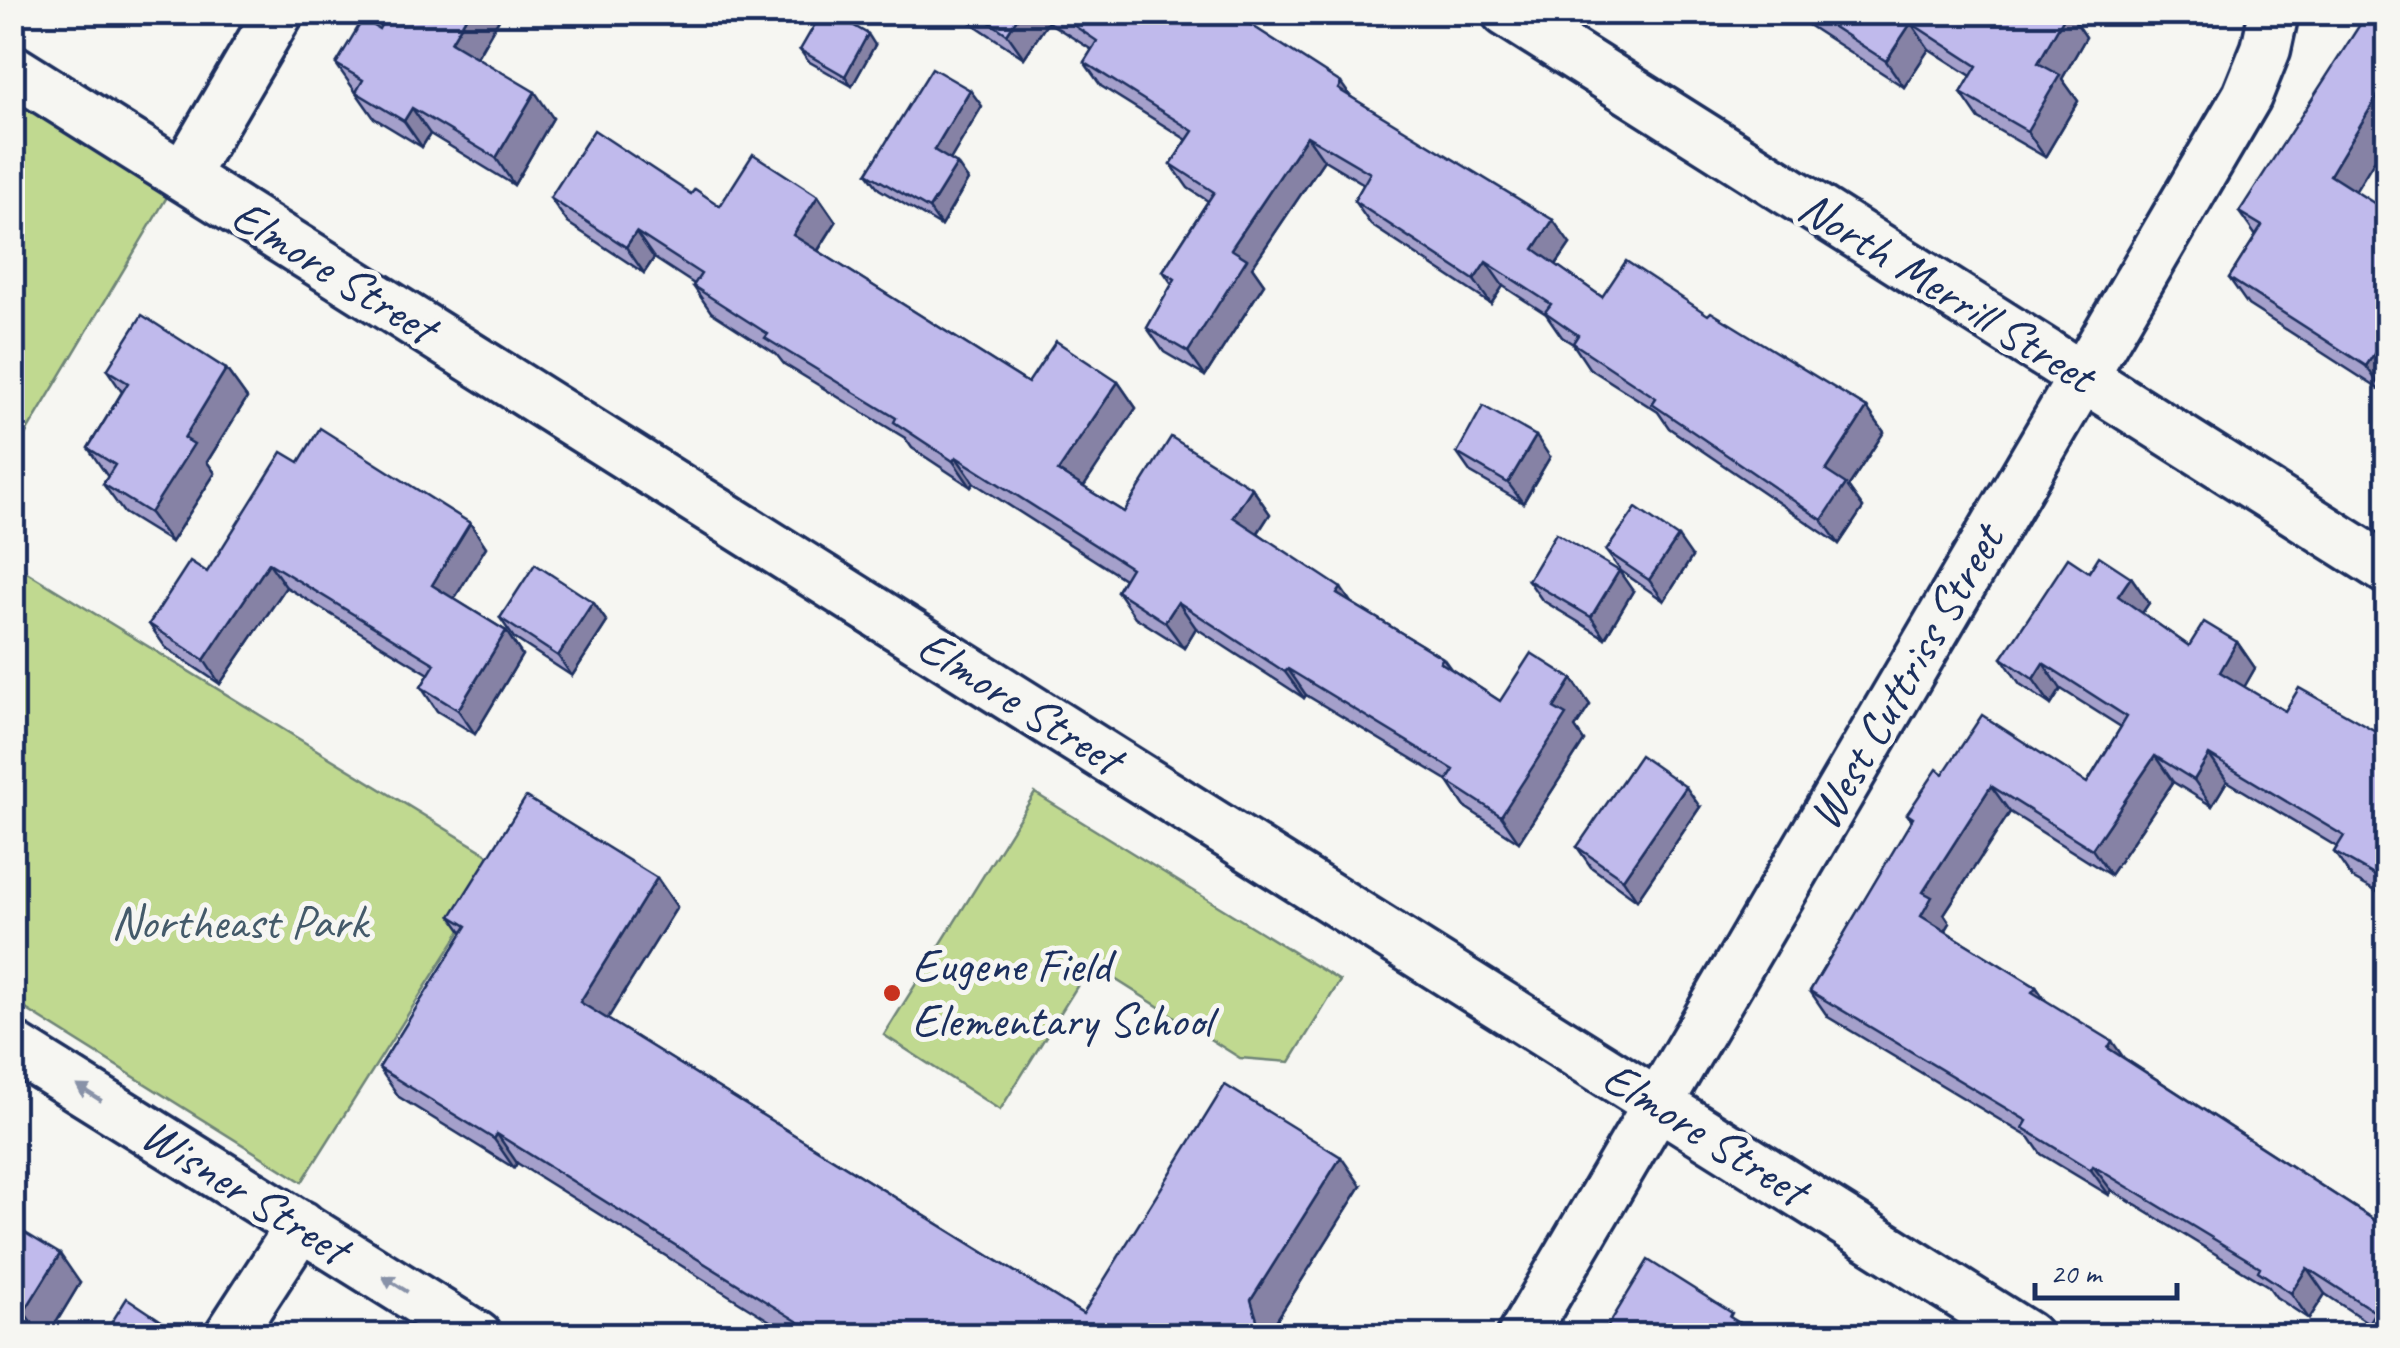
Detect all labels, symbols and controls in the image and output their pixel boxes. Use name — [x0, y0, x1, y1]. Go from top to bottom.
street label: North Merrill Street — [1788, 176, 2109, 408]
street label: Elmore Street — [221, 185, 452, 360]
street label: West Cuttriss Street — [1794, 511, 2018, 840]
street label: Elmore Street — [907, 616, 1138, 791]
park label: Northeast Park — [111, 892, 370, 952]
place label: Eugene Field Elementary School — [912, 935, 1220, 1050]
marker: Eugene Field Elementary School — [881, 982, 903, 1004]
street label: Elmore Street — [1592, 1047, 1823, 1222]
one-way arrow — [75, 1085, 103, 1103]
street label: Wisner Street — [131, 1104, 364, 1281]
scale bar — [2035, 1238, 2178, 1300]
text: 20 m — [2050, 1254, 2103, 1292]
one-way arrow — [381, 1275, 408, 1294]

